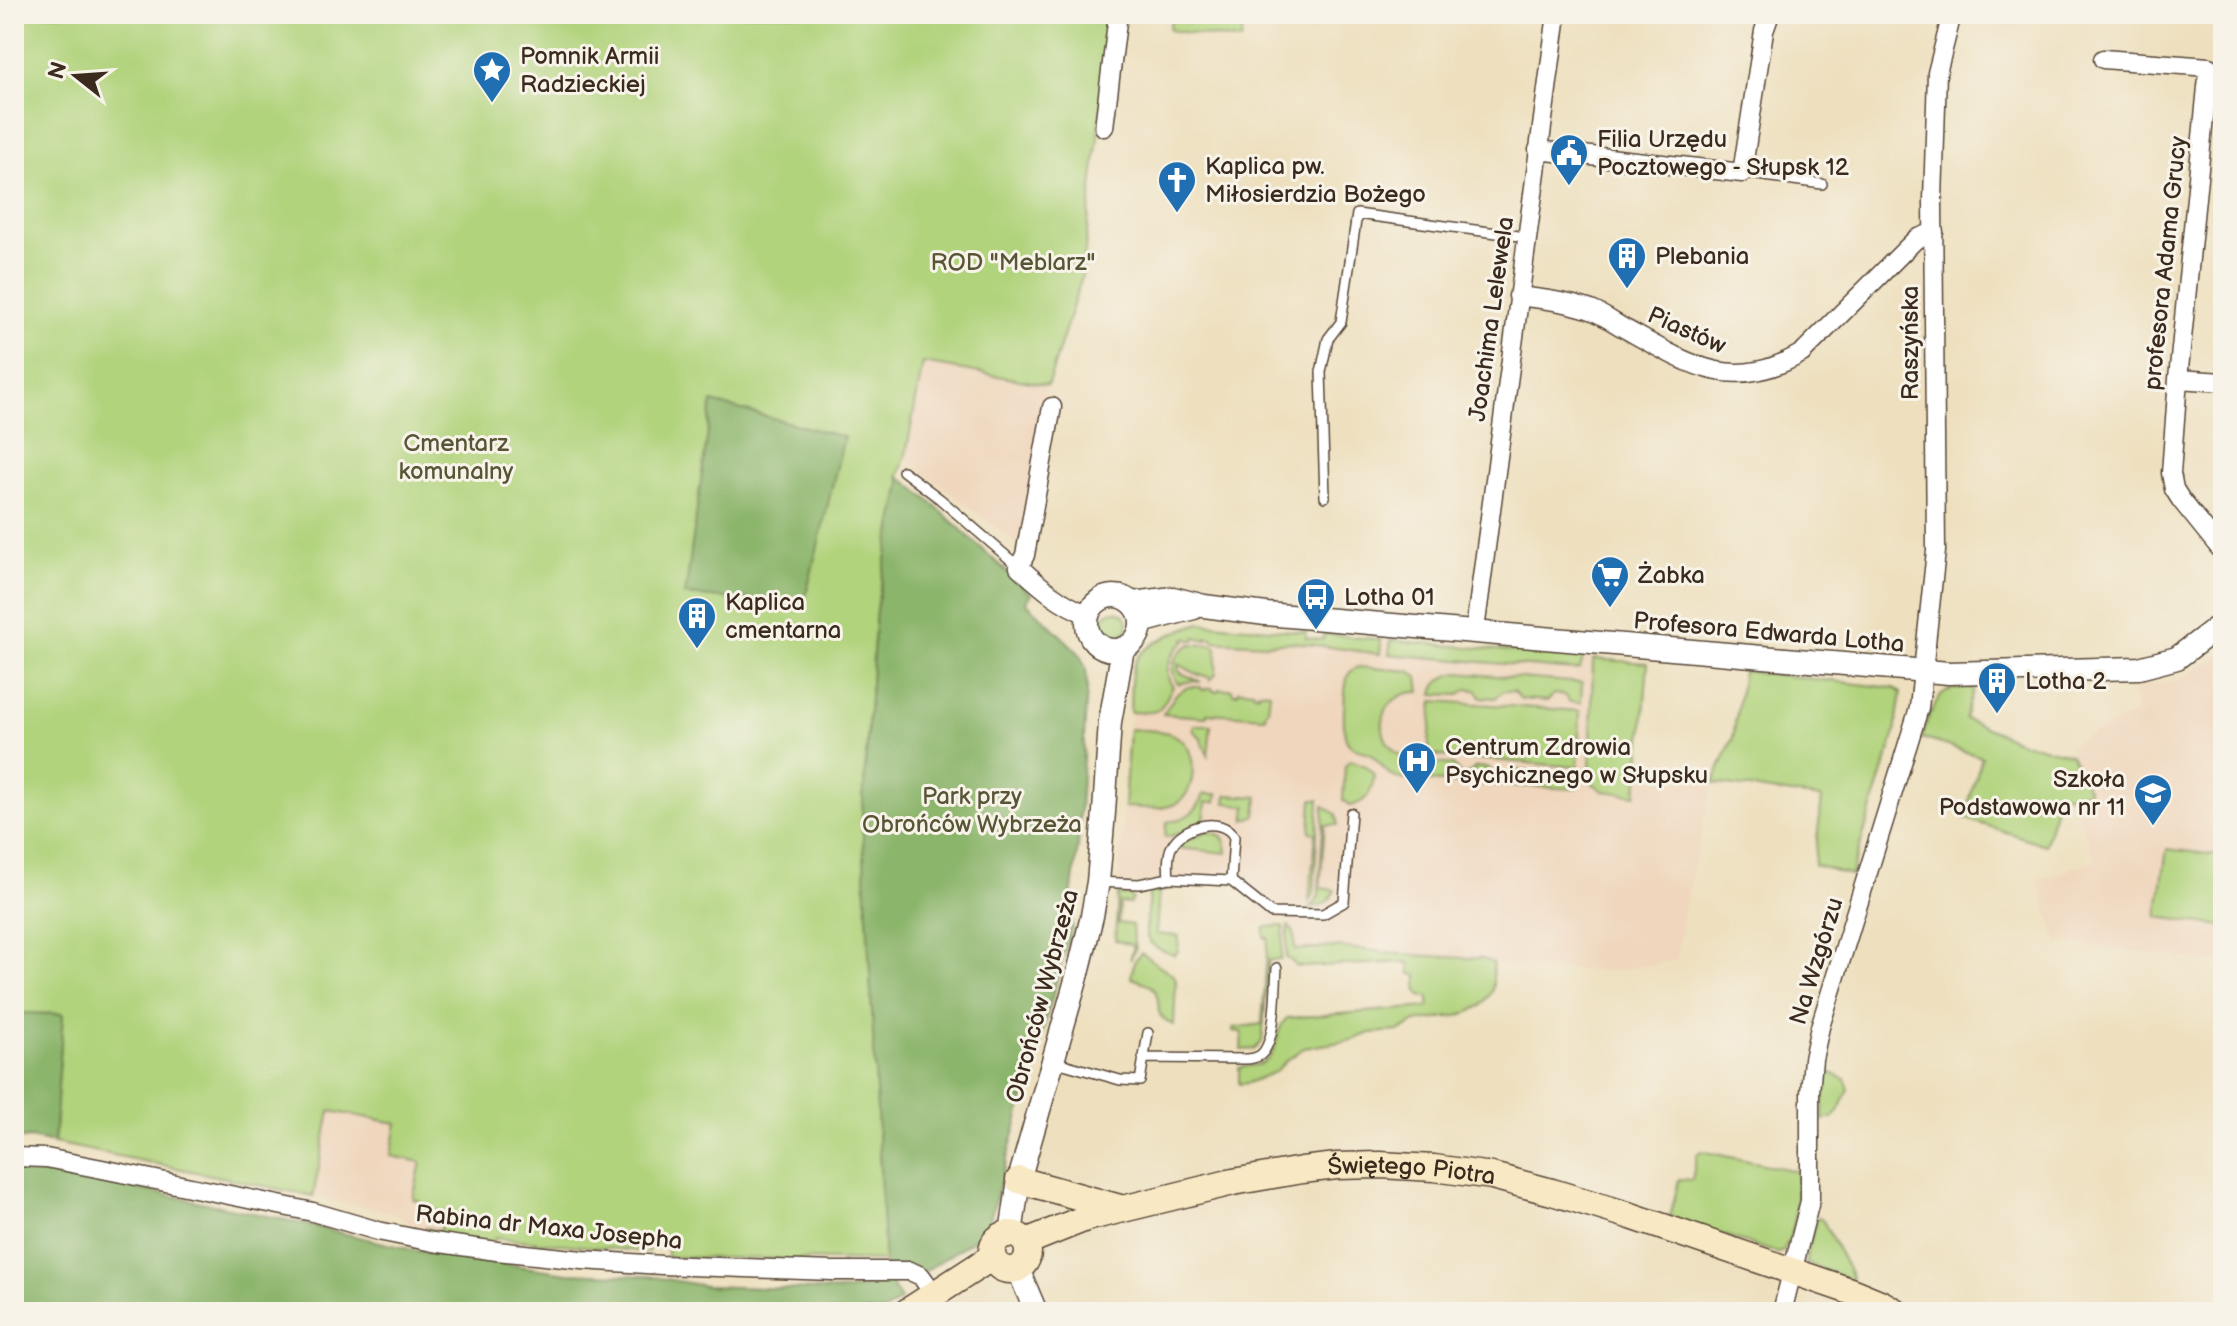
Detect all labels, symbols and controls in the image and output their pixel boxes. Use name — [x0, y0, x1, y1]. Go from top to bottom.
north arrow — [36, 36, 116, 116]
place label: Pomnik Armii Radzieckiej — [520, 42, 659, 99]
place icon: Pomnik Armii Radzieckiej — [471, 49, 513, 104]
text: N — [43, 59, 74, 82]
place label: Filia Urzędu Pocztowego - Słupsk 12 — [1597, 125, 1849, 182]
public building icon: Filia Urzędu Pocztowego - Słupsk 12 — [1548, 132, 1590, 187]
street label: profesora Adama Grucy — [2138, 135, 2193, 391]
place label: Kaplica pw. Miłosierdzia Bożego — [1205, 152, 1426, 209]
church icon: Kaplica pw. Miłosierdzia Bożego — [1156, 159, 1198, 214]
street label: Joachima Lelewela — [1463, 215, 1520, 423]
building icon: Plebania — [1606, 235, 1648, 290]
place label: Plebania — [1655, 242, 1749, 271]
park label: ROD "Meblarz" — [931, 248, 1096, 277]
street label: Raszyńska — [1896, 286, 1925, 400]
street label: Piastów — [1643, 300, 1730, 360]
park label: Cmentarz komunalny — [399, 429, 514, 486]
supermarket icon: Żabka — [1589, 554, 1631, 609]
place label: Żabka — [1637, 561, 1705, 590]
bus stop icon: Lotha 01 — [1295, 576, 1337, 631]
place label: Lotha 01 — [1344, 583, 1435, 612]
place label: Kaplica cmentarna — [725, 588, 841, 645]
building icon: Kaplica cmentarna — [676, 595, 718, 650]
street label: Profesora Edwarda Lotha — [1632, 606, 1906, 659]
building icon: Lotha 2 — [1976, 660, 2018, 715]
place label: Lotha 2 — [2025, 667, 2106, 696]
place label: Centrum Zdrowia Psychicznego w Słupsku — [1445, 733, 1708, 790]
hospital icon: Centrum Zdrowia Psychicznego w Słupsku — [1396, 740, 1438, 795]
place label: Szkoła Podstawowa nr 11 — [1939, 765, 2125, 822]
school or university icon: Szkoła Podstawowa nr 11 — [2132, 772, 2174, 827]
park label: Park przy Obrońców Wybrzeża — [862, 782, 1082, 839]
street label: Obrońców Wybrzeża — [1000, 886, 1085, 1106]
street label: Na Wzgórzu — [1783, 894, 1850, 1028]
street label: Świętego Piotra — [1326, 1151, 1497, 1191]
street label: Rabina dr Maxa Josepha — [414, 1199, 684, 1256]

